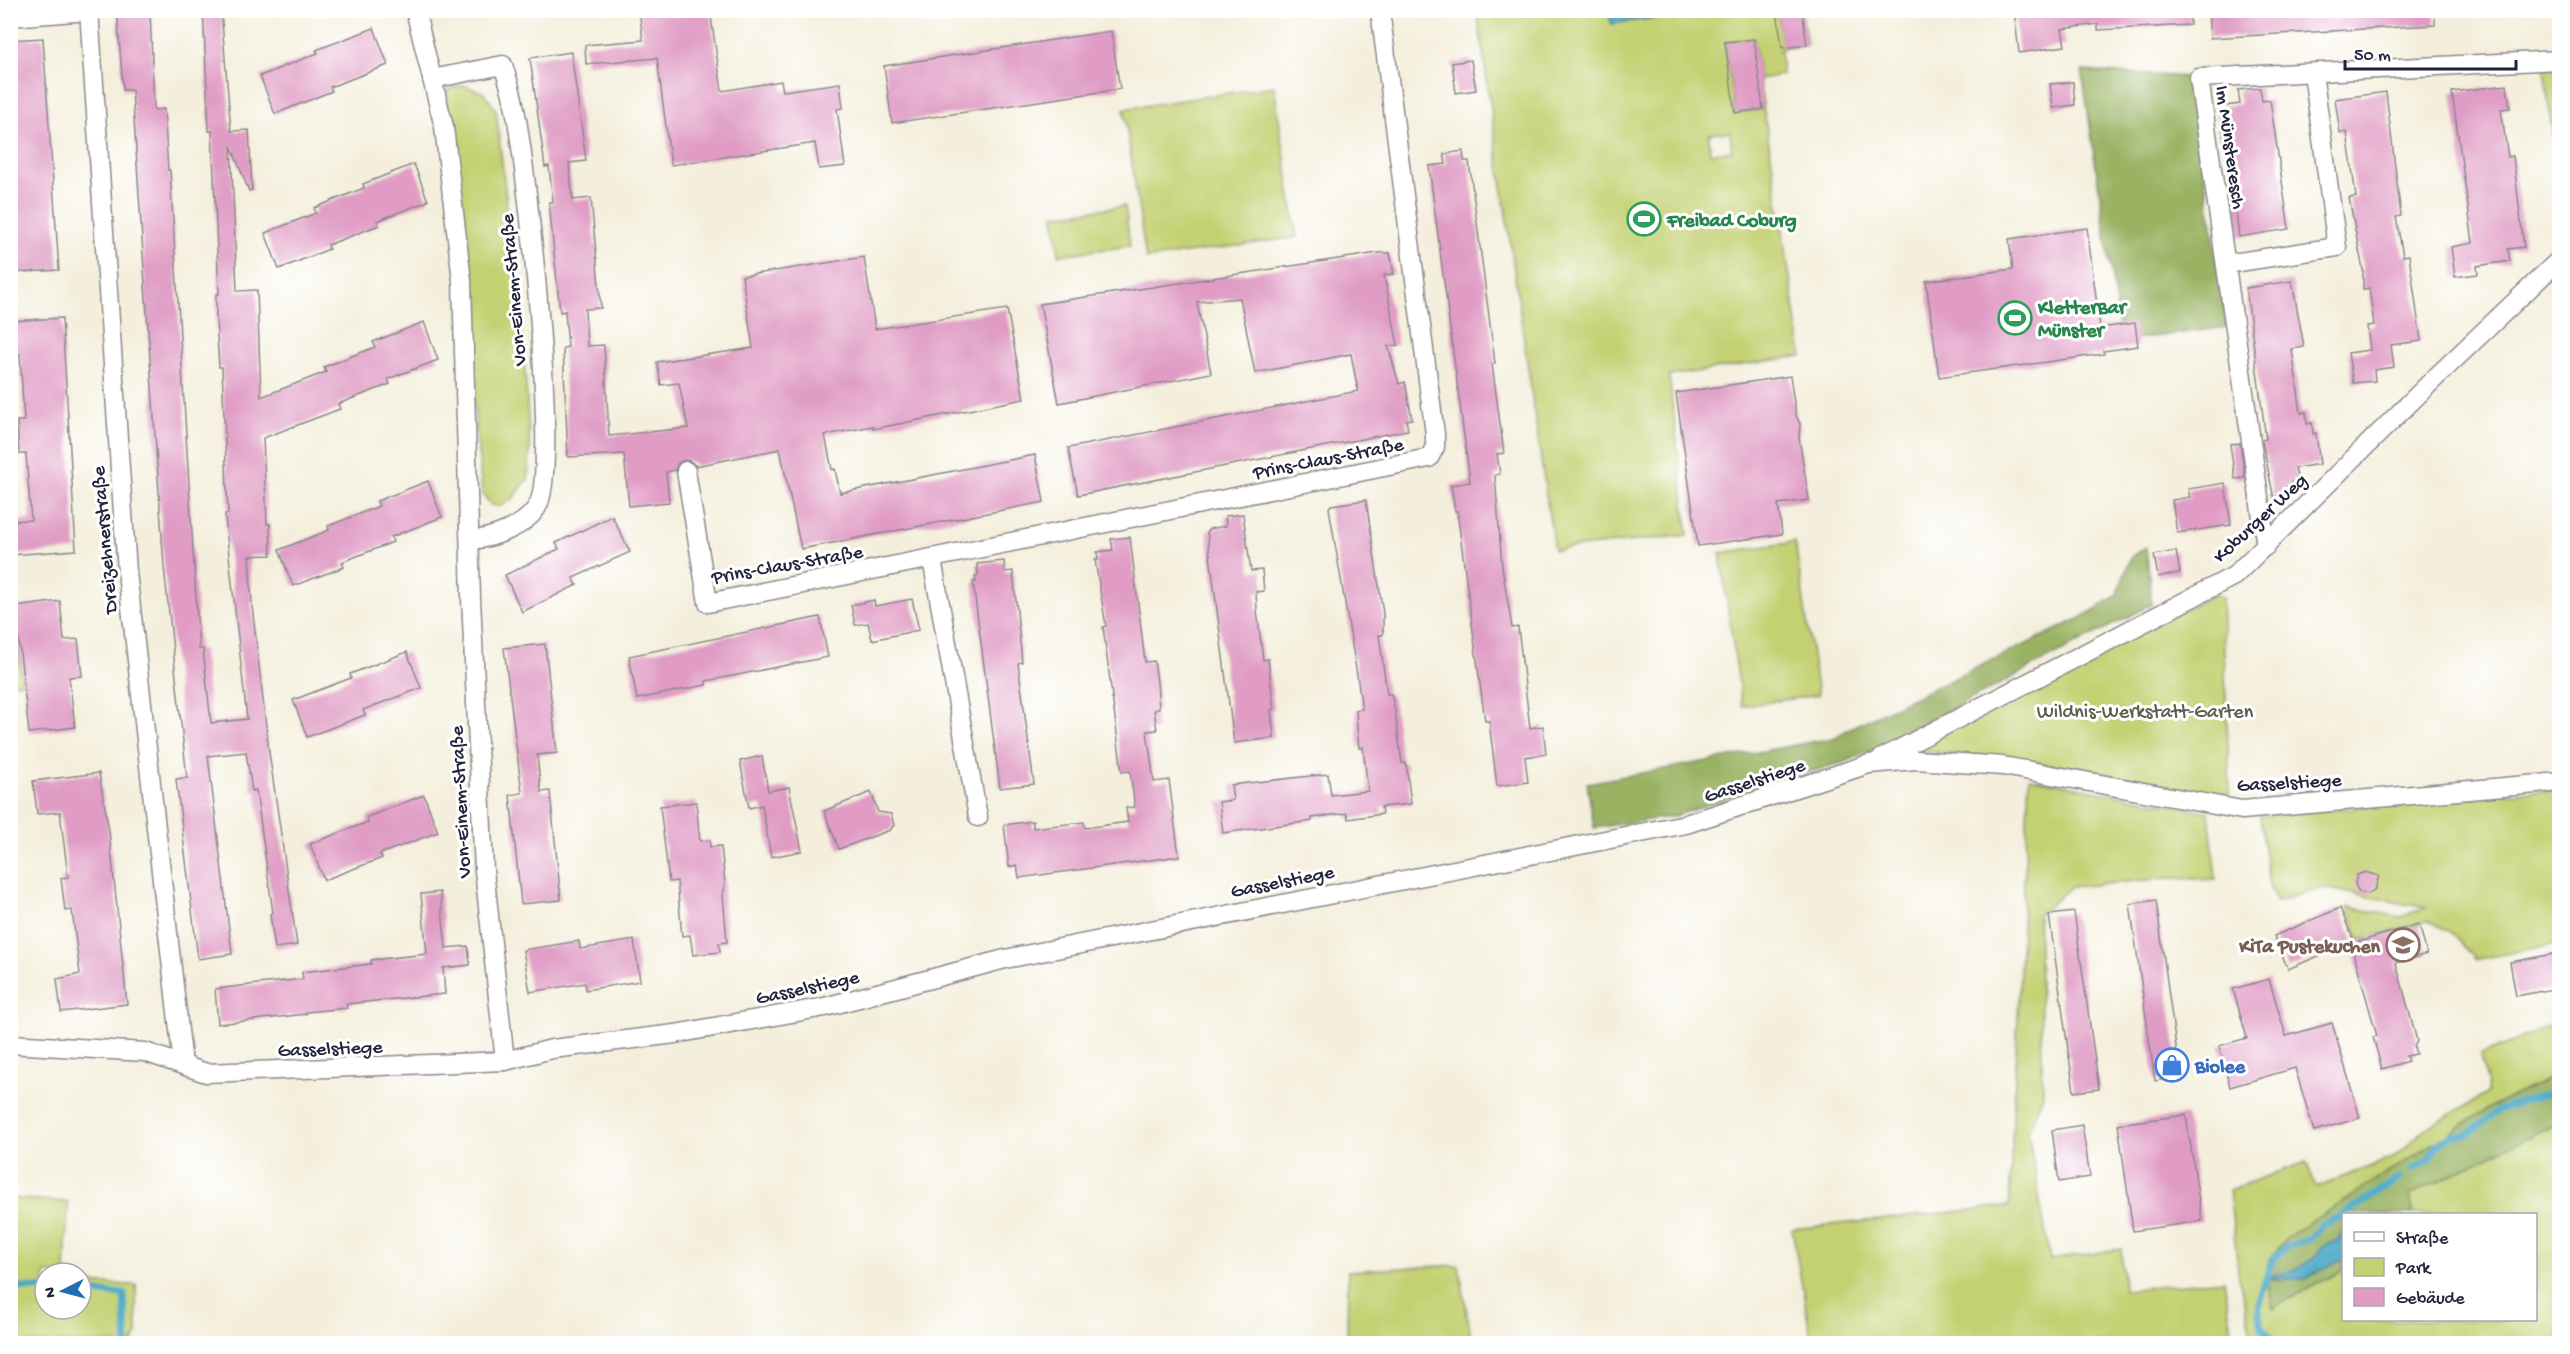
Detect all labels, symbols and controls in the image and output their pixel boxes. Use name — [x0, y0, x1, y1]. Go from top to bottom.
scale bar — [2345, 33, 2516, 71]
text: 50 m — [2354, 46, 2391, 67]
street label: Im Münsteresch — [2208, 84, 2249, 211]
sports icon: Freibad Coburg — [1626, 201, 1662, 237]
place label: Freibad Coburg — [1666, 211, 1797, 234]
street label: Von-Einem-Straße — [497, 212, 534, 368]
place label: KletterBar Münster — [2037, 298, 2128, 344]
sports icon: KletterBar Münster — [1997, 300, 2033, 336]
street label: Prins-Claus-Straße — [1250, 434, 1407, 487]
street label: Dreizehnerstraße — [89, 464, 125, 616]
street label: Koburger Weg — [2209, 470, 2313, 569]
street label: Prins-Claus-Straße — [709, 542, 866, 591]
park label: Wildnis-Werkstatt-Garten — [2037, 702, 2254, 725]
street label: Von-Einem-Straße — [447, 724, 478, 880]
street label: Gasselstiege — [1702, 755, 1809, 809]
street label: Gasselstiege — [2236, 770, 2343, 799]
street label: Gasselstiege — [1229, 862, 1337, 905]
school or university icon: KiTa Pustekuchen — [2385, 927, 2421, 963]
place label: KiTa Pustekuchen — [2238, 937, 2380, 960]
street label: Gasselstiege — [754, 967, 862, 1012]
street label: Gasselstiege — [277, 1037, 384, 1064]
shop icon: Biolee — [2154, 1047, 2190, 1083]
place label: Biolee — [2194, 1057, 2246, 1080]
legend — [2342, 1213, 2537, 1321]
text: Straße — [2396, 1229, 2449, 1250]
text: Park — [2395, 1259, 2432, 1280]
north arrow — [33, 1261, 93, 1321]
text: N — [42, 1285, 62, 1298]
text: Gebäude — [2396, 1289, 2465, 1310]

